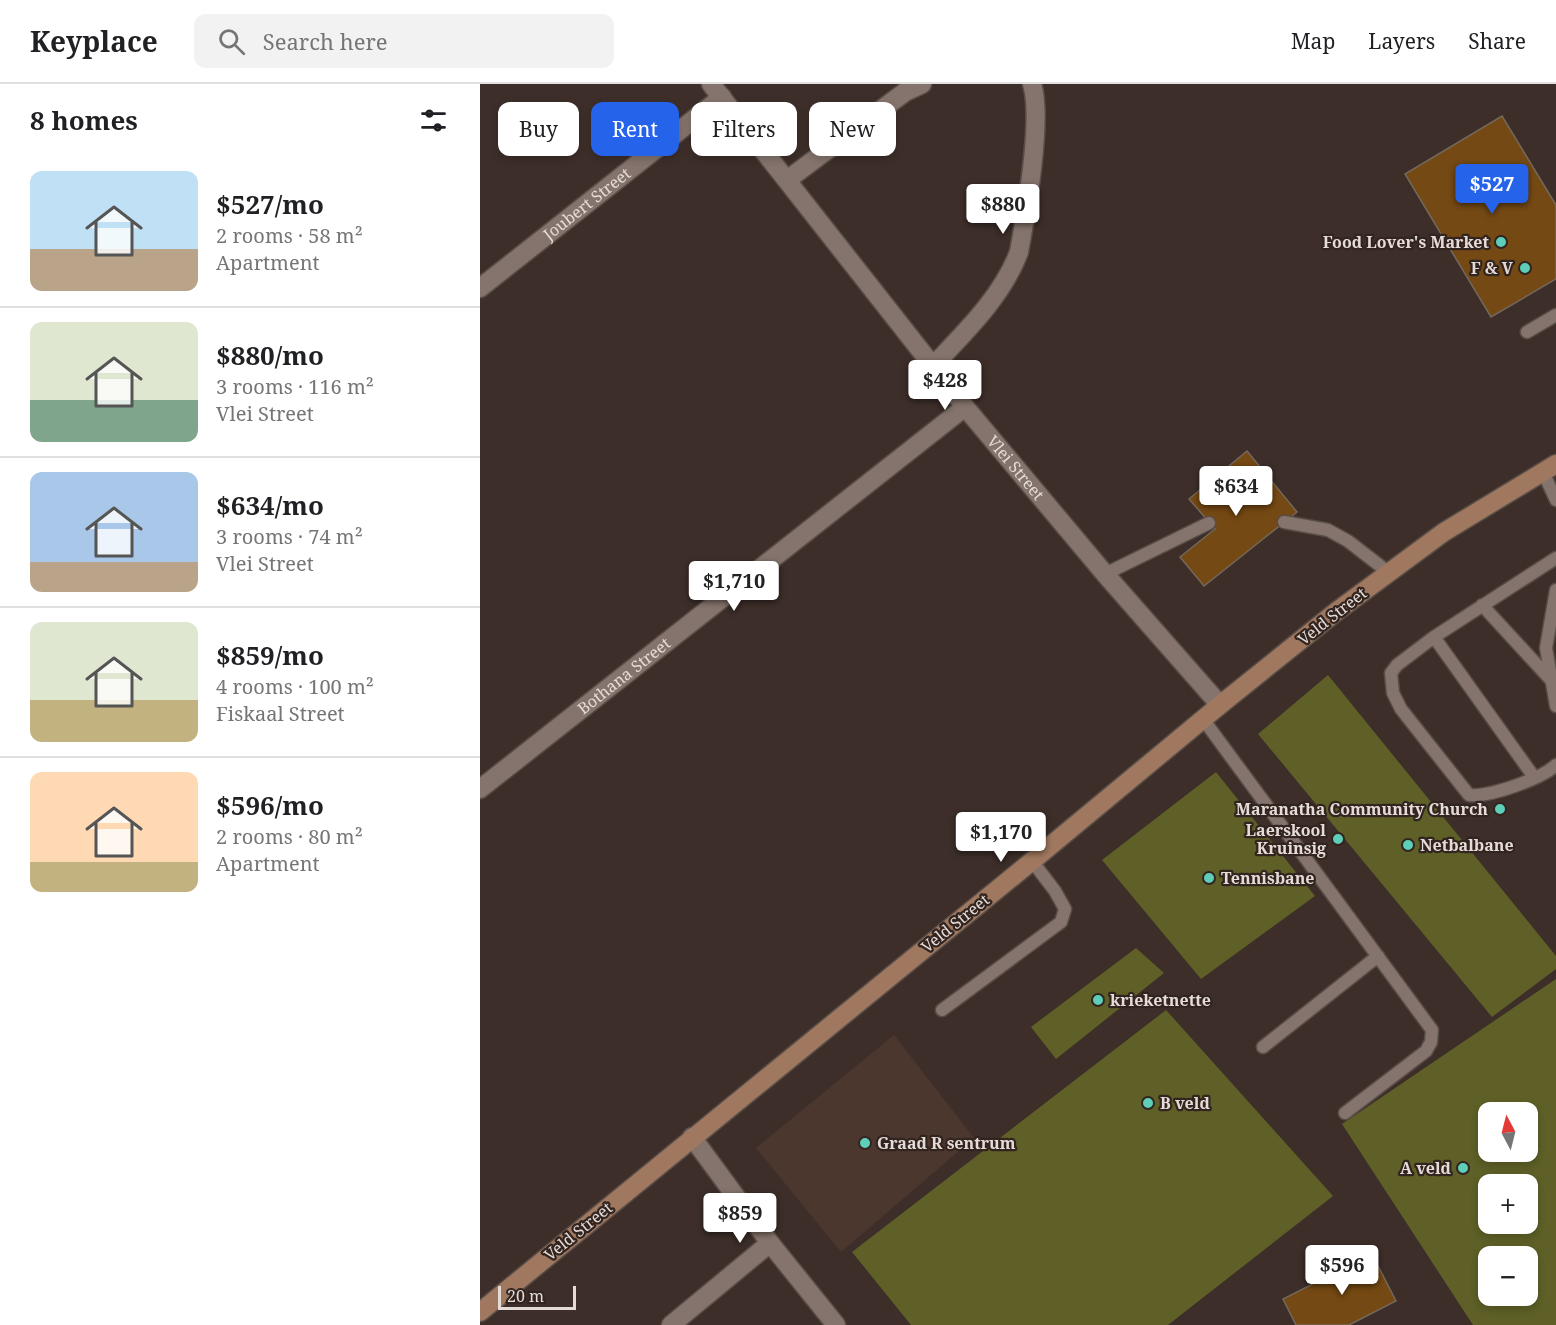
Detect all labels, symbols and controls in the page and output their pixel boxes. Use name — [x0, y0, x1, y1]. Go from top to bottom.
search box — [194, 14, 614, 68]
text: Keyplace — [30, 22, 158, 60]
icon: search — [215, 25, 248, 58]
text: Search here — [263, 26, 388, 56]
text: Map — [1291, 27, 1335, 55]
text: Layers — [1368, 27, 1435, 55]
text: Share — [1468, 27, 1526, 55]
text: 8 homes — [30, 102, 138, 138]
chip: Buy — [498, 102, 579, 156]
chip: Rent — [591, 102, 679, 156]
chip: Filters — [691, 102, 797, 156]
chip: New — [809, 102, 896, 156]
icon: filters — [417, 104, 450, 137]
street label: Joubert Street — [538, 162, 635, 246]
pin: $527 — [1456, 164, 1528, 215]
text: $527 — [1469, 170, 1515, 197]
pin: $880 — [967, 184, 1039, 235]
text: $527/mo — [216, 186, 324, 222]
text: $880 — [980, 190, 1026, 217]
icon: home — [78, 195, 150, 267]
text: 2 rooms · 58 m² — [216, 222, 363, 249]
place label: Food Lover's Market — [1323, 231, 1490, 253]
marker: Food Lover's Market — [1494, 235, 1508, 249]
text: Apartment — [216, 249, 320, 276]
place label: F & V — [1471, 257, 1514, 279]
marker: F & V — [1518, 261, 1532, 275]
text: $880/mo — [216, 337, 324, 373]
icon: home — [78, 346, 150, 418]
pin: $428 — [909, 360, 981, 411]
text: $428 — [922, 366, 968, 393]
text: 3 rooms · 116 m² — [216, 373, 374, 400]
text: Vlei Street — [216, 400, 314, 427]
street label: Vlei Street — [982, 431, 1050, 505]
pin: $634 — [1200, 466, 1272, 517]
text: $634 — [1213, 472, 1259, 499]
text: $634/mo — [216, 487, 324, 523]
icon: home — [78, 496, 150, 568]
text: 3 rooms · 74 m² — [216, 523, 363, 550]
text: Vlei Street — [216, 550, 314, 577]
pin: $1,710 — [685, 561, 783, 612]
text: $1,710 — [703, 567, 765, 594]
street label: Veld Street — [1293, 582, 1371, 650]
street label: Bothana Street — [573, 632, 675, 719]
text: $859/mo — [216, 637, 324, 673]
icon: home — [78, 646, 150, 718]
text: 4 rooms · 100 m² — [216, 673, 374, 700]
text: Fiskaal Street — [216, 700, 345, 727]
text: $596/mo — [216, 787, 324, 823]
icon: home — [78, 796, 150, 868]
place label: Maranatha Community Church — [1236, 798, 1488, 820]
marker: Maranatha Community Church — [1493, 802, 1507, 816]
pin: $1,170 — [952, 812, 1050, 863]
text: $1,170 — [970, 818, 1032, 845]
place label: Laerskool Kruinsig — [1246, 819, 1326, 859]
text: 2 rooms · 80 m² — [216, 823, 363, 850]
marker: Laerskool Kruinsig — [1331, 832, 1345, 846]
place label: Netbalbane — [1420, 834, 1514, 856]
marker: Netbalbane — [1401, 838, 1415, 852]
text: Apartment — [216, 850, 320, 877]
place label: Tennisbane — [1221, 867, 1314, 889]
marker: Tennisbane — [1202, 871, 1216, 885]
street label: Veld Street — [916, 888, 994, 957]
place label: krieketnette — [1110, 989, 1211, 1011]
marker: krieketnette — [1091, 993, 1105, 1007]
place label: B veld — [1160, 1092, 1210, 1114]
marker: B veld — [1141, 1096, 1155, 1110]
north arrow — [1478, 1102, 1538, 1162]
map controls — [1478, 1102, 1538, 1306]
place label: Graad R sentrum — [877, 1132, 1016, 1154]
marker: Graad R sentrum — [858, 1136, 872, 1150]
place label: A veld — [1400, 1157, 1452, 1179]
marker: A veld — [1456, 1161, 1470, 1175]
button: + — [1478, 1174, 1538, 1234]
pin: $859 — [704, 1193, 776, 1244]
street label: Veld Street — [539, 1196, 617, 1265]
text: $859 — [717, 1199, 763, 1226]
pin: $596 — [1306, 1245, 1378, 1296]
button: − — [1478, 1246, 1538, 1306]
text: $596 — [1319, 1251, 1365, 1278]
scale bar — [498, 1283, 576, 1310]
text: 20 m — [507, 1285, 544, 1307]

